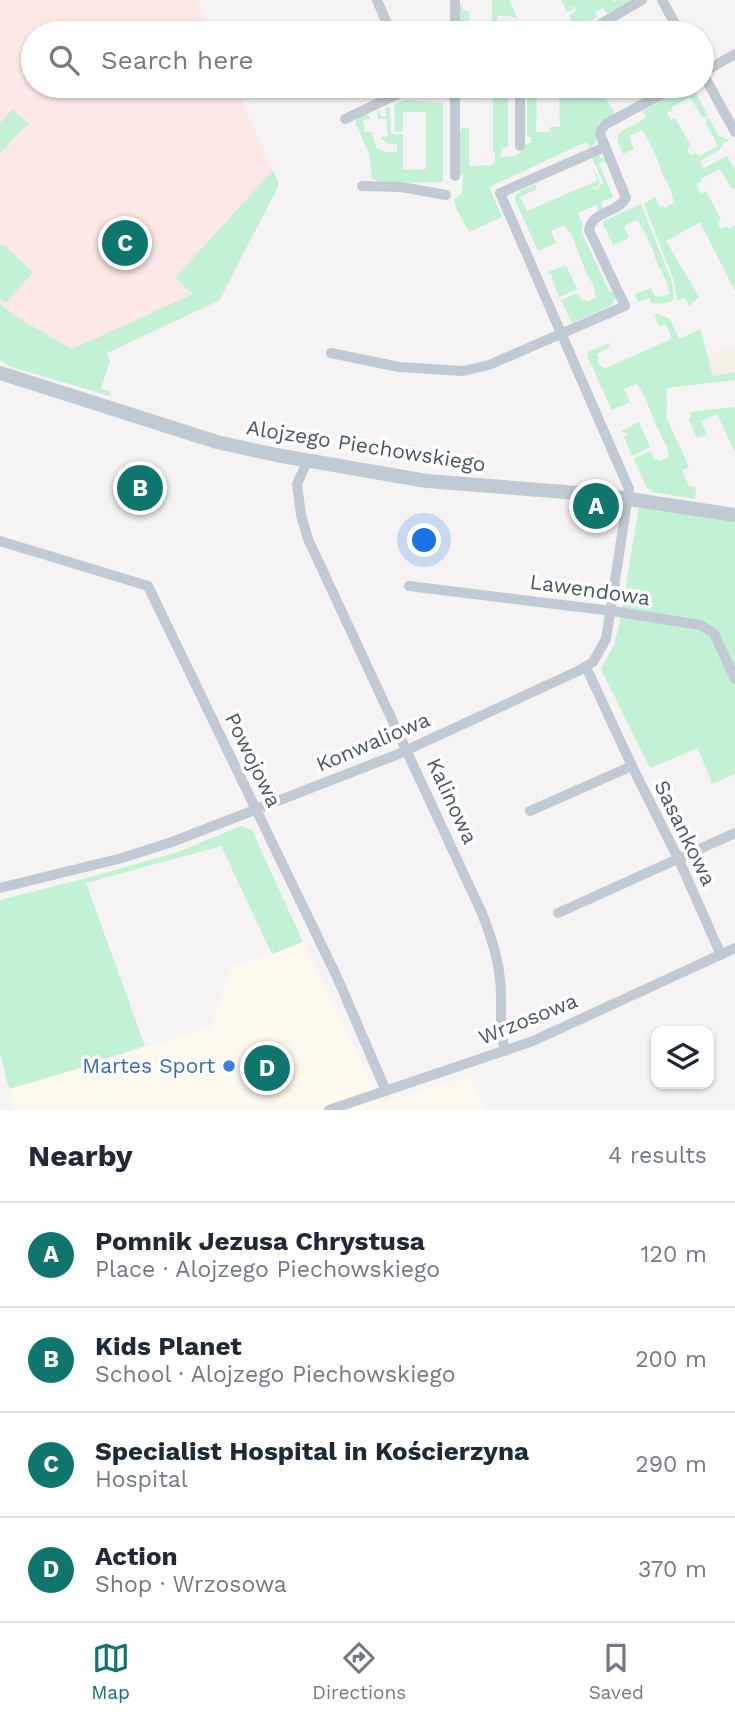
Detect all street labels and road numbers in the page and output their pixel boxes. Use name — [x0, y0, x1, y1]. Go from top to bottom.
street label: Alojzego Piechowskiego — [245, 414, 487, 477]
street label: Lawendowa — [528, 569, 652, 610]
street label: Konwaliowa — [312, 706, 433, 777]
street label: Powojowa — [220, 709, 287, 811]
street label: Kalinowa — [422, 754, 483, 848]
street label: Sasankowa — [649, 776, 722, 890]
street label: Wrzosowa — [475, 987, 581, 1050]

